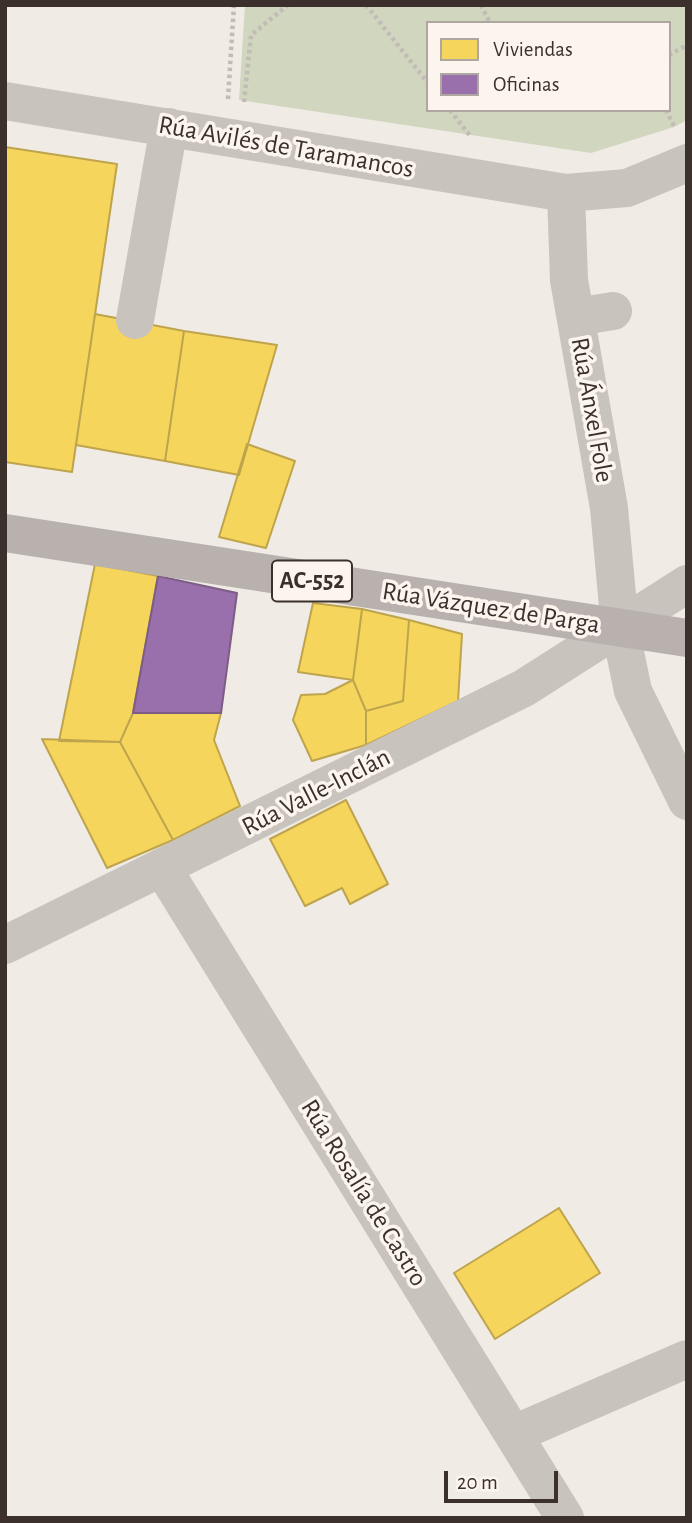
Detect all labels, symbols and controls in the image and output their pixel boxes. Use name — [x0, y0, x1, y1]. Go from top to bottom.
legend — [426, 21, 671, 112]
text: Viviendas — [493, 39, 573, 60]
text: Oficinas — [493, 74, 559, 95]
street label: Rúa Avilés de Taramancos — [156, 109, 416, 185]
street label: Rúa Ánxel Fole — [564, 335, 620, 485]
road number: AC-552 — [272, 560, 352, 602]
street label: Rúa Vázquez de Parga — [380, 575, 602, 641]
street label: Rúa Valle-Inclán — [237, 741, 395, 843]
street label: Rúa Rosalía de Castro — [294, 1094, 434, 1292]
scale bar — [447, 1456, 561, 1500]
text: 20 m — [457, 1472, 498, 1493]

